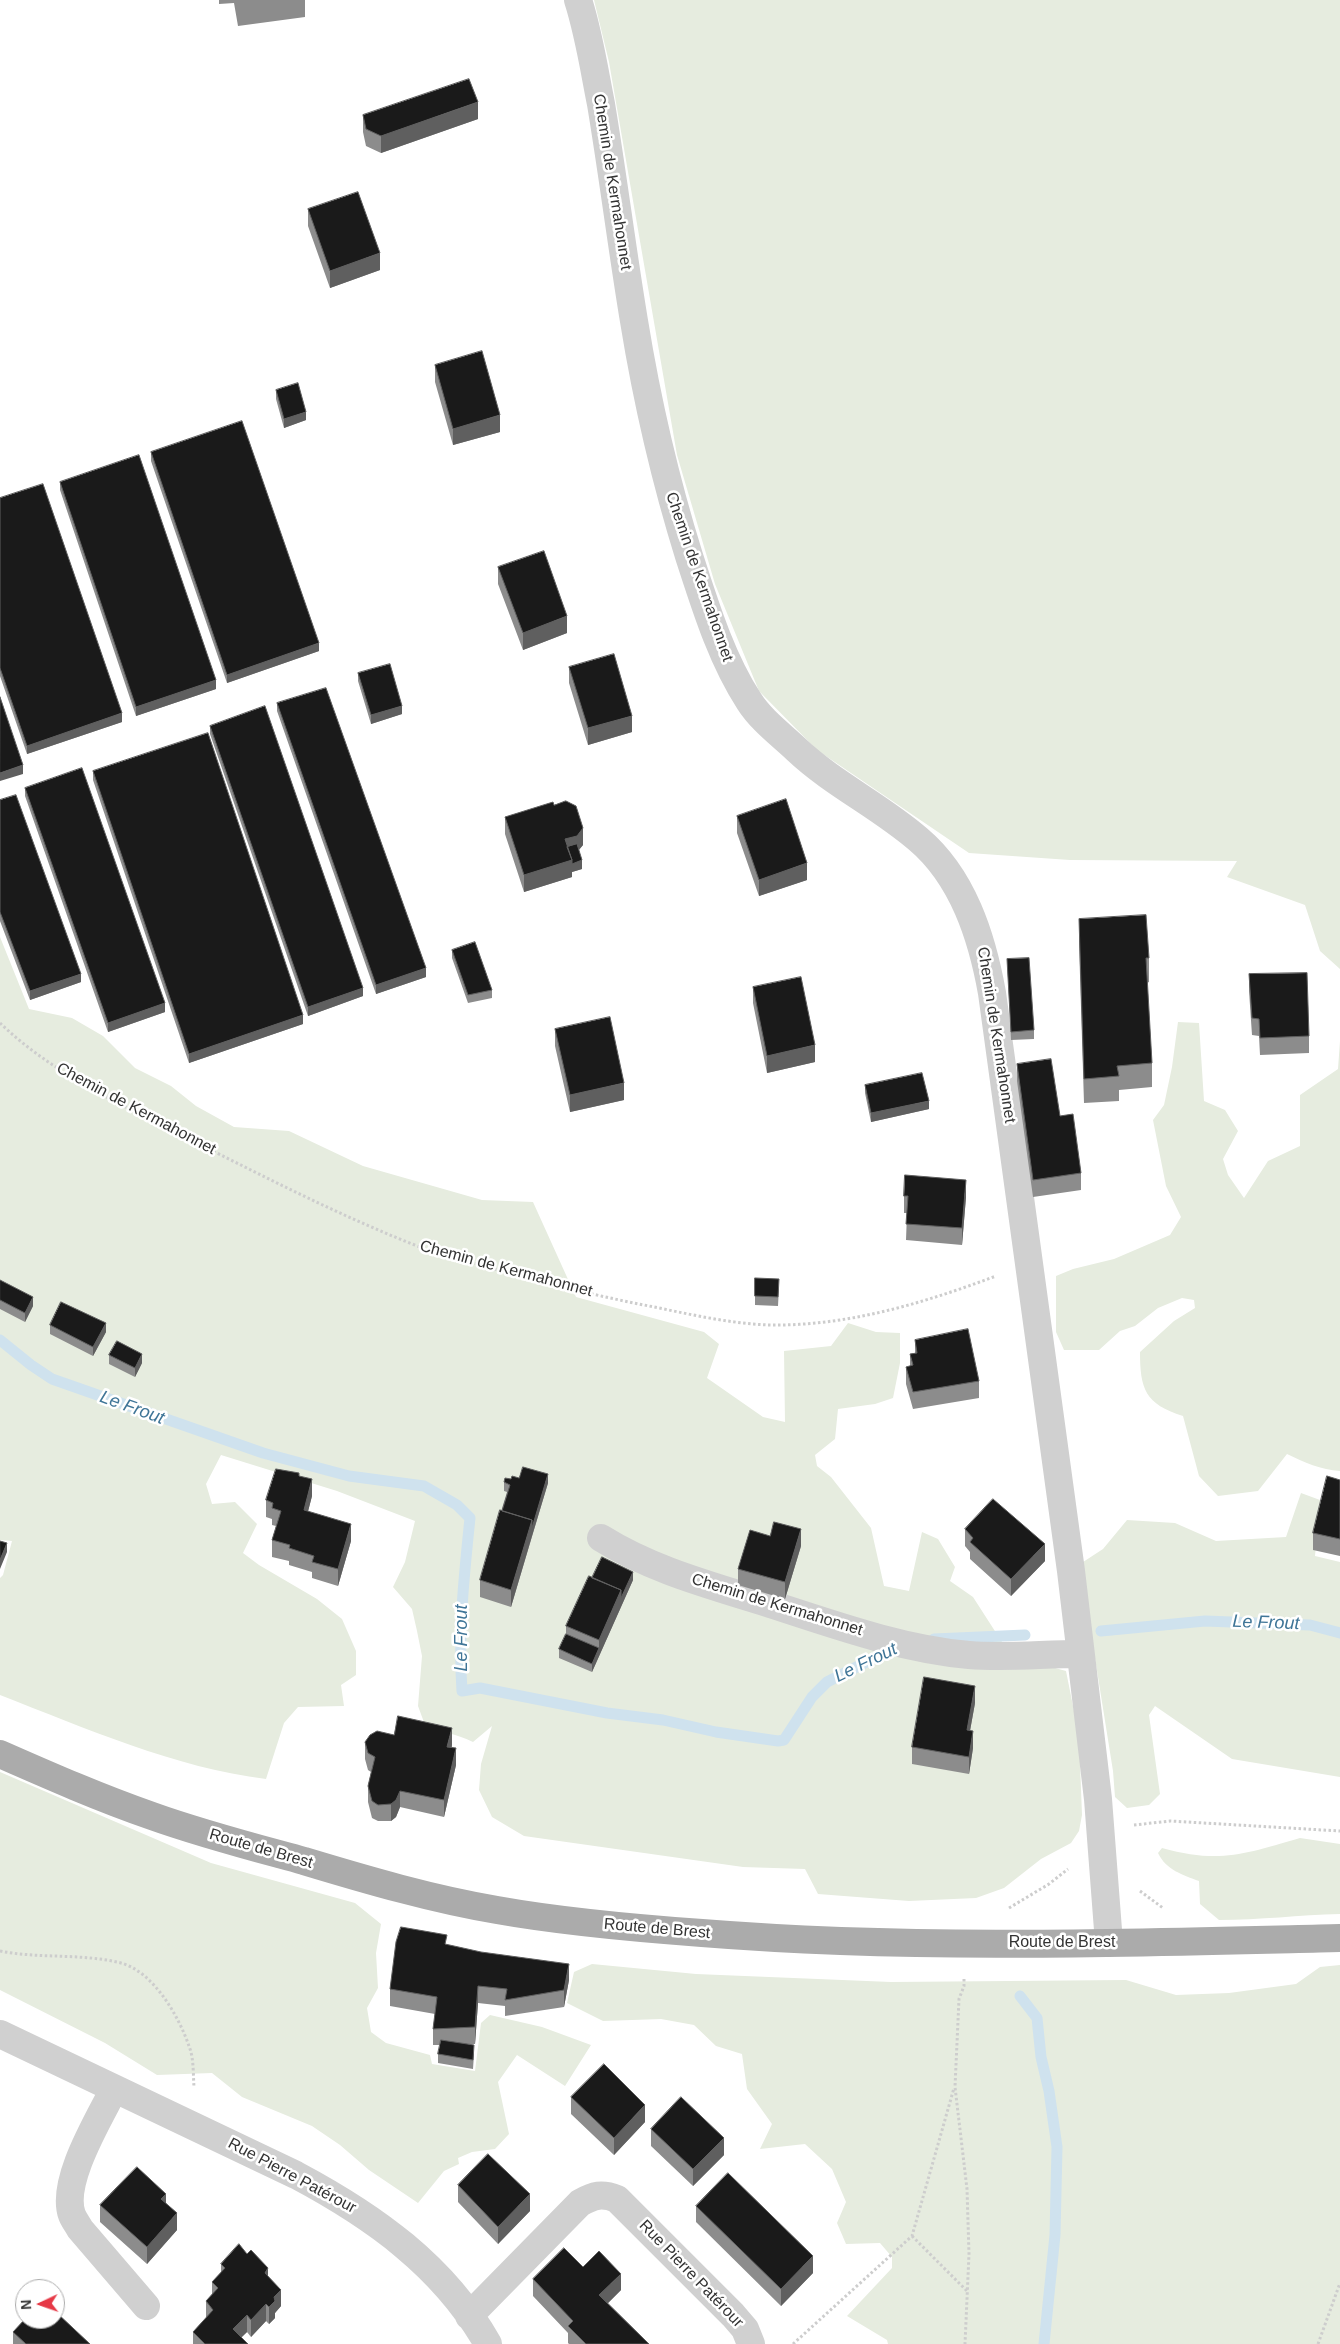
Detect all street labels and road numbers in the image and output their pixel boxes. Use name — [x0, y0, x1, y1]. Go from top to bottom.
street label: Chemin de Kermahonnet — [589, 93, 635, 271]
street label: Chemin de Kermahonnet — [661, 490, 737, 664]
street label: Chemin de Kermahonnet — [973, 946, 1019, 1124]
street label: Chemin de Kermahonnet — [53, 1059, 219, 1159]
street label: Chemin de Kermahonnet — [418, 1237, 594, 1301]
street label: Chemin de Kermahonnet — [689, 1570, 865, 1640]
street label: Route de Brest — [207, 1825, 315, 1873]
street label: Route de Brest — [603, 1915, 711, 1943]
street label: Route de Brest — [1009, 1933, 1115, 1953]
street label: Rue Pierre Patérour — [225, 2134, 359, 2218]
street label: Rue Pierre Patérour — [635, 2216, 747, 2332]

